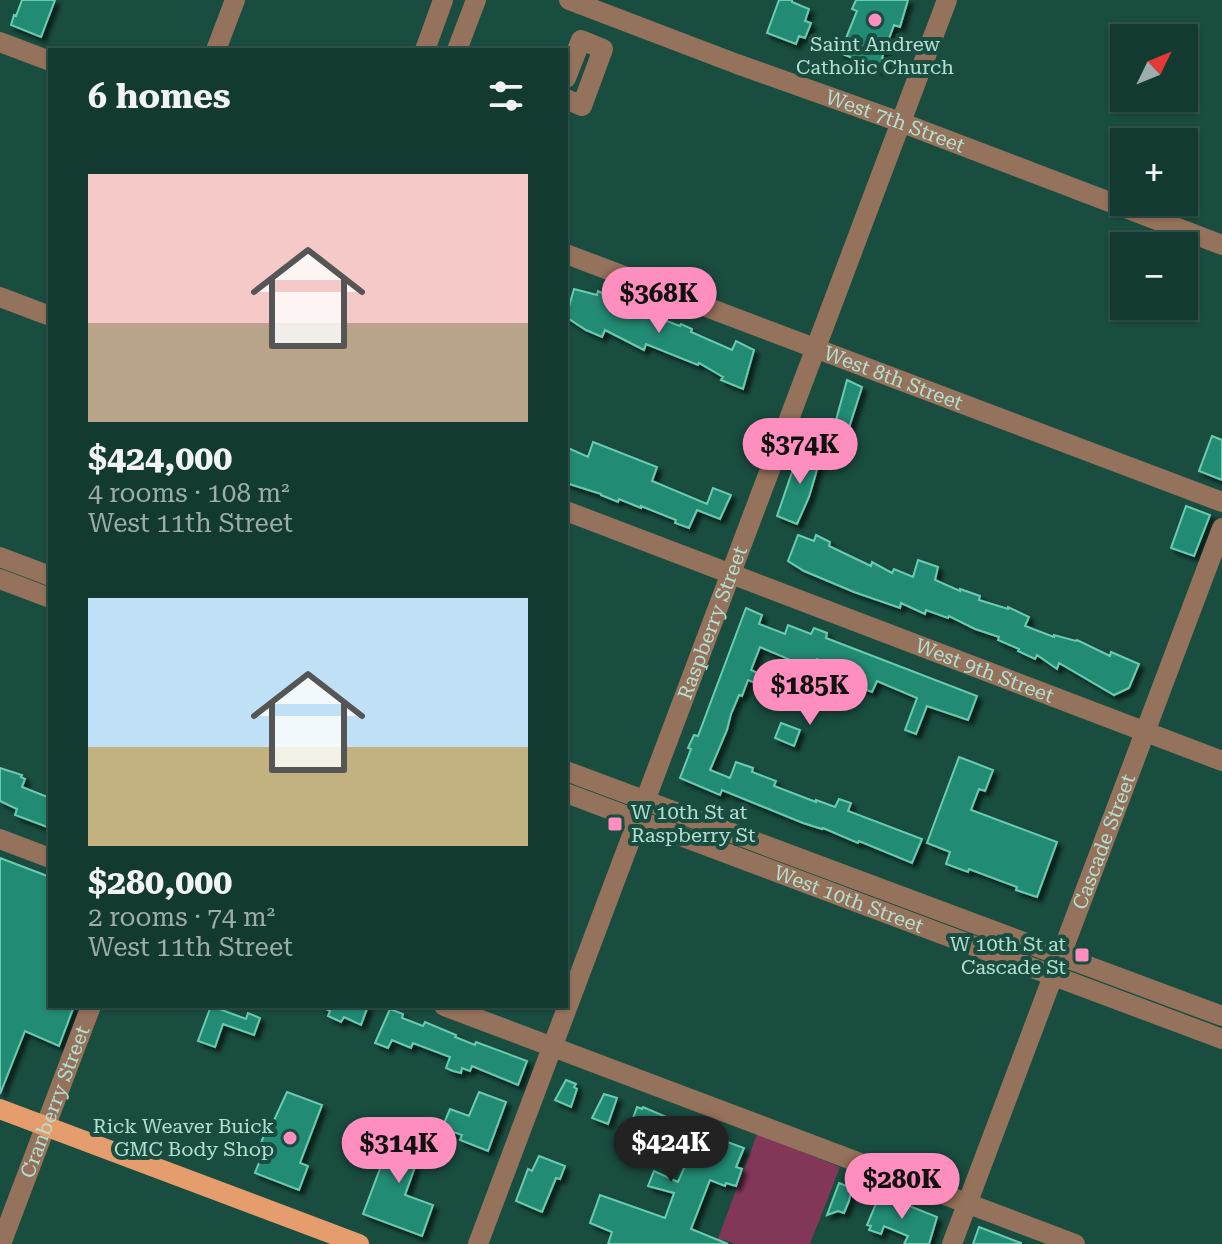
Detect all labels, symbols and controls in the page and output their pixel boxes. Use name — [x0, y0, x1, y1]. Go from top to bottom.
marker: Saint Andrew Catholic Church — [866, 11, 884, 29]
north arrow — [1110, 24, 1198, 112]
map controls — [1110, 24, 1198, 320]
place label: Saint Andrew Catholic Church — [796, 32, 954, 79]
icon: filters — [484, 74, 528, 118]
text: 6 homes — [88, 76, 231, 116]
street label: West 7th Street — [822, 85, 969, 158]
button: + — [1110, 128, 1198, 216]
icon: home — [236, 226, 380, 370]
button: − — [1110, 232, 1198, 320]
pin: $368K — [603, 267, 715, 335]
text: $368K — [620, 278, 698, 308]
street label: West 8th Street — [821, 341, 967, 415]
pin: $374K — [744, 418, 856, 486]
text: $374K — [761, 429, 839, 459]
text: $424,000 — [88, 438, 232, 478]
text: 4 rooms · 108 m² — [88, 478, 290, 508]
text: West 11th Street — [88, 508, 293, 538]
street label: Raspberry Street — [672, 542, 752, 703]
street label: West 9th Street — [912, 633, 1058, 708]
icon: home — [236, 650, 380, 794]
pin: $185K — [754, 659, 866, 727]
text: $185K — [771, 670, 849, 700]
street label: Cascade Street — [1067, 770, 1140, 913]
place label: W 10th St at Raspberry St — [631, 800, 756, 847]
marker: W 10th St at Raspberry St — [606, 815, 624, 833]
street label: West 10th Street — [771, 860, 927, 938]
text: $280,000 — [88, 862, 232, 902]
text: 2 rooms · 74 m² — [88, 902, 275, 932]
text: West 11th Street — [88, 932, 293, 962]
place label: W 10th St at Cascade St — [950, 932, 1067, 979]
marker: W 10th St at Cascade St — [1073, 946, 1091, 964]
street label: Cranberry Street — [15, 1022, 95, 1181]
place label: Rick Weaver Buick GMC Body Shop — [93, 1114, 274, 1161]
pin: $424K — [615, 1116, 727, 1184]
pin: $314K — [343, 1117, 455, 1185]
text: $424K — [632, 1127, 710, 1157]
text: $314K — [360, 1128, 438, 1158]
marker: Rick Weaver Buick GMC Body Shop — [281, 1129, 299, 1147]
pin: $280K — [846, 1153, 958, 1221]
text: $280K — [863, 1164, 941, 1194]

